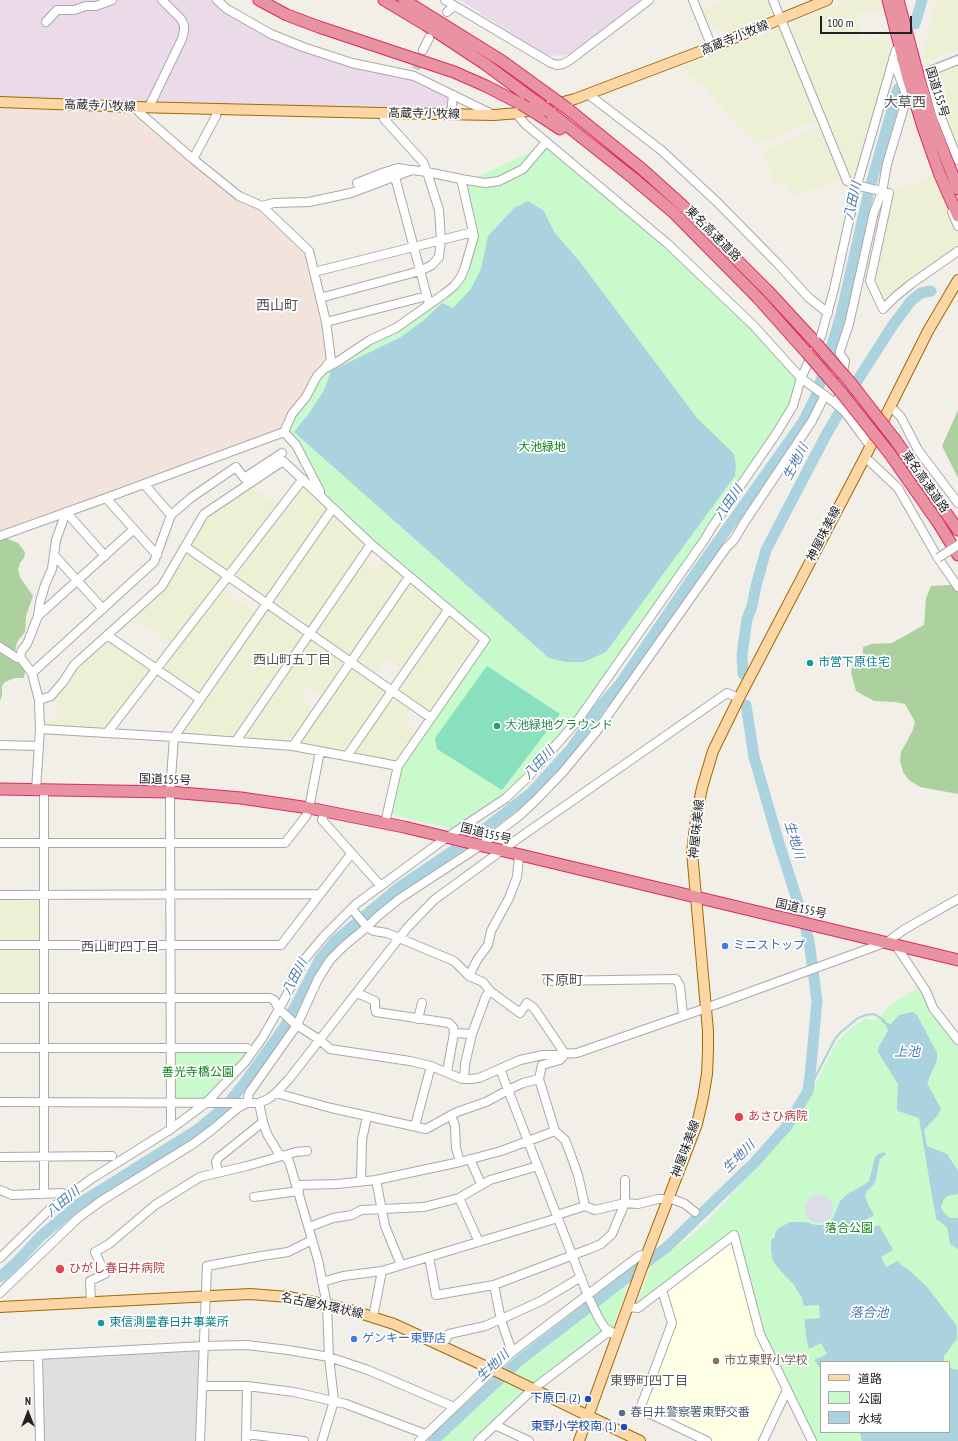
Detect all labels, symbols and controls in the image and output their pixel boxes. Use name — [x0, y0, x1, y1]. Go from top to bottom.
scale bar — [822, 8, 914, 34]
text: 100 m — [827, 15, 854, 30]
street label: 高蔵寺小牧線 — [699, 18, 771, 58]
street label: 国道155号 — [922, 65, 952, 119]
district label: 大草西 — [884, 95, 926, 111]
street label: 高蔵寺小牧線 — [64, 98, 136, 114]
street label: 高蔵寺小牧線 — [388, 106, 460, 122]
water label: 八田川 — [841, 180, 865, 222]
street label: 東名高速道路 — [682, 203, 744, 265]
district label: 西山町 — [256, 298, 298, 314]
park label: 大池緑地 — [518, 441, 566, 455]
water label: 生地川 — [780, 441, 812, 483]
street label: 東名高速道路 — [898, 448, 952, 516]
water label: 八田川 — [711, 483, 747, 523]
street label: 神屋味美線 — [804, 504, 844, 564]
district label: 西山町五丁目 — [253, 652, 331, 668]
place label: 市営下原住宅 — [818, 656, 890, 670]
marker: 市営下原住宅 — [805, 658, 815, 668]
place label: 大池緑地グラウンド — [505, 719, 613, 733]
marker: 大池緑地グラウンド — [492, 721, 502, 731]
water label: 八田川 — [520, 743, 558, 783]
street label: 国道155号 — [139, 772, 191, 788]
street label: 神屋味美線 — [687, 798, 707, 860]
water label: 生地川 — [781, 819, 807, 861]
street label: 国道155号 — [459, 821, 513, 847]
street label: 国道155号 — [774, 896, 828, 922]
district label: 西山町四丁目 — [81, 939, 159, 955]
place label: ミニストップ — [733, 939, 805, 953]
marker: ミニストップ — [720, 941, 730, 951]
water label: 八田川 — [279, 956, 311, 998]
district label: 下原町 — [541, 973, 583, 989]
water label: 上池 — [894, 1044, 920, 1060]
park label: 善光寺橋公園 — [162, 1066, 234, 1080]
place label: あさひ病院 — [748, 1110, 808, 1124]
marker: あさひ病院 — [733, 1111, 745, 1123]
street label: 神屋味美線 — [669, 1118, 703, 1180]
water label: 生地川 — [720, 1138, 758, 1176]
water label: 八田川 — [43, 1183, 83, 1221]
park label: 落合公園 — [825, 1222, 873, 1236]
place label: ひがし春日井病院 — [69, 1262, 165, 1276]
marker: ひがし春日井病院 — [54, 1263, 66, 1275]
street label: 名古屋外環状線 — [279, 1290, 365, 1322]
water label: 落合池 — [850, 1305, 888, 1321]
place label: 東信測量春日井事業所 — [109, 1316, 229, 1330]
marker: 東信測量春日井事業所 — [96, 1318, 106, 1328]
place label: ゲンキー東野店 — [362, 1332, 446, 1346]
marker: ゲンキー東野店 — [349, 1334, 359, 1344]
water label: 生地川 — [473, 1347, 513, 1385]
place label: 市立東野小学校 — [724, 1354, 808, 1368]
marker: 市立東野小学校 — [711, 1356, 721, 1366]
legend — [820, 1361, 950, 1433]
text: 道路 — [858, 1371, 882, 1386]
district label: 東野町四丁目 — [610, 1373, 688, 1389]
text: 公園 — [858, 1391, 882, 1406]
place label: 下原口 (2) — [530, 1392, 580, 1406]
north arrow — [8, 1393, 48, 1433]
text: N — [25, 1394, 31, 1408]
marker: 下原口 (2) — [583, 1394, 593, 1404]
place label: 春日井警察署東野交番 — [630, 1406, 750, 1420]
marker: 春日井警察署東野交番 — [617, 1408, 627, 1418]
text: 水域 — [858, 1411, 882, 1426]
place label: 東野小学校南 (1) — [530, 1420, 616, 1434]
marker: 東野小学校南 (1) — [619, 1422, 629, 1432]

